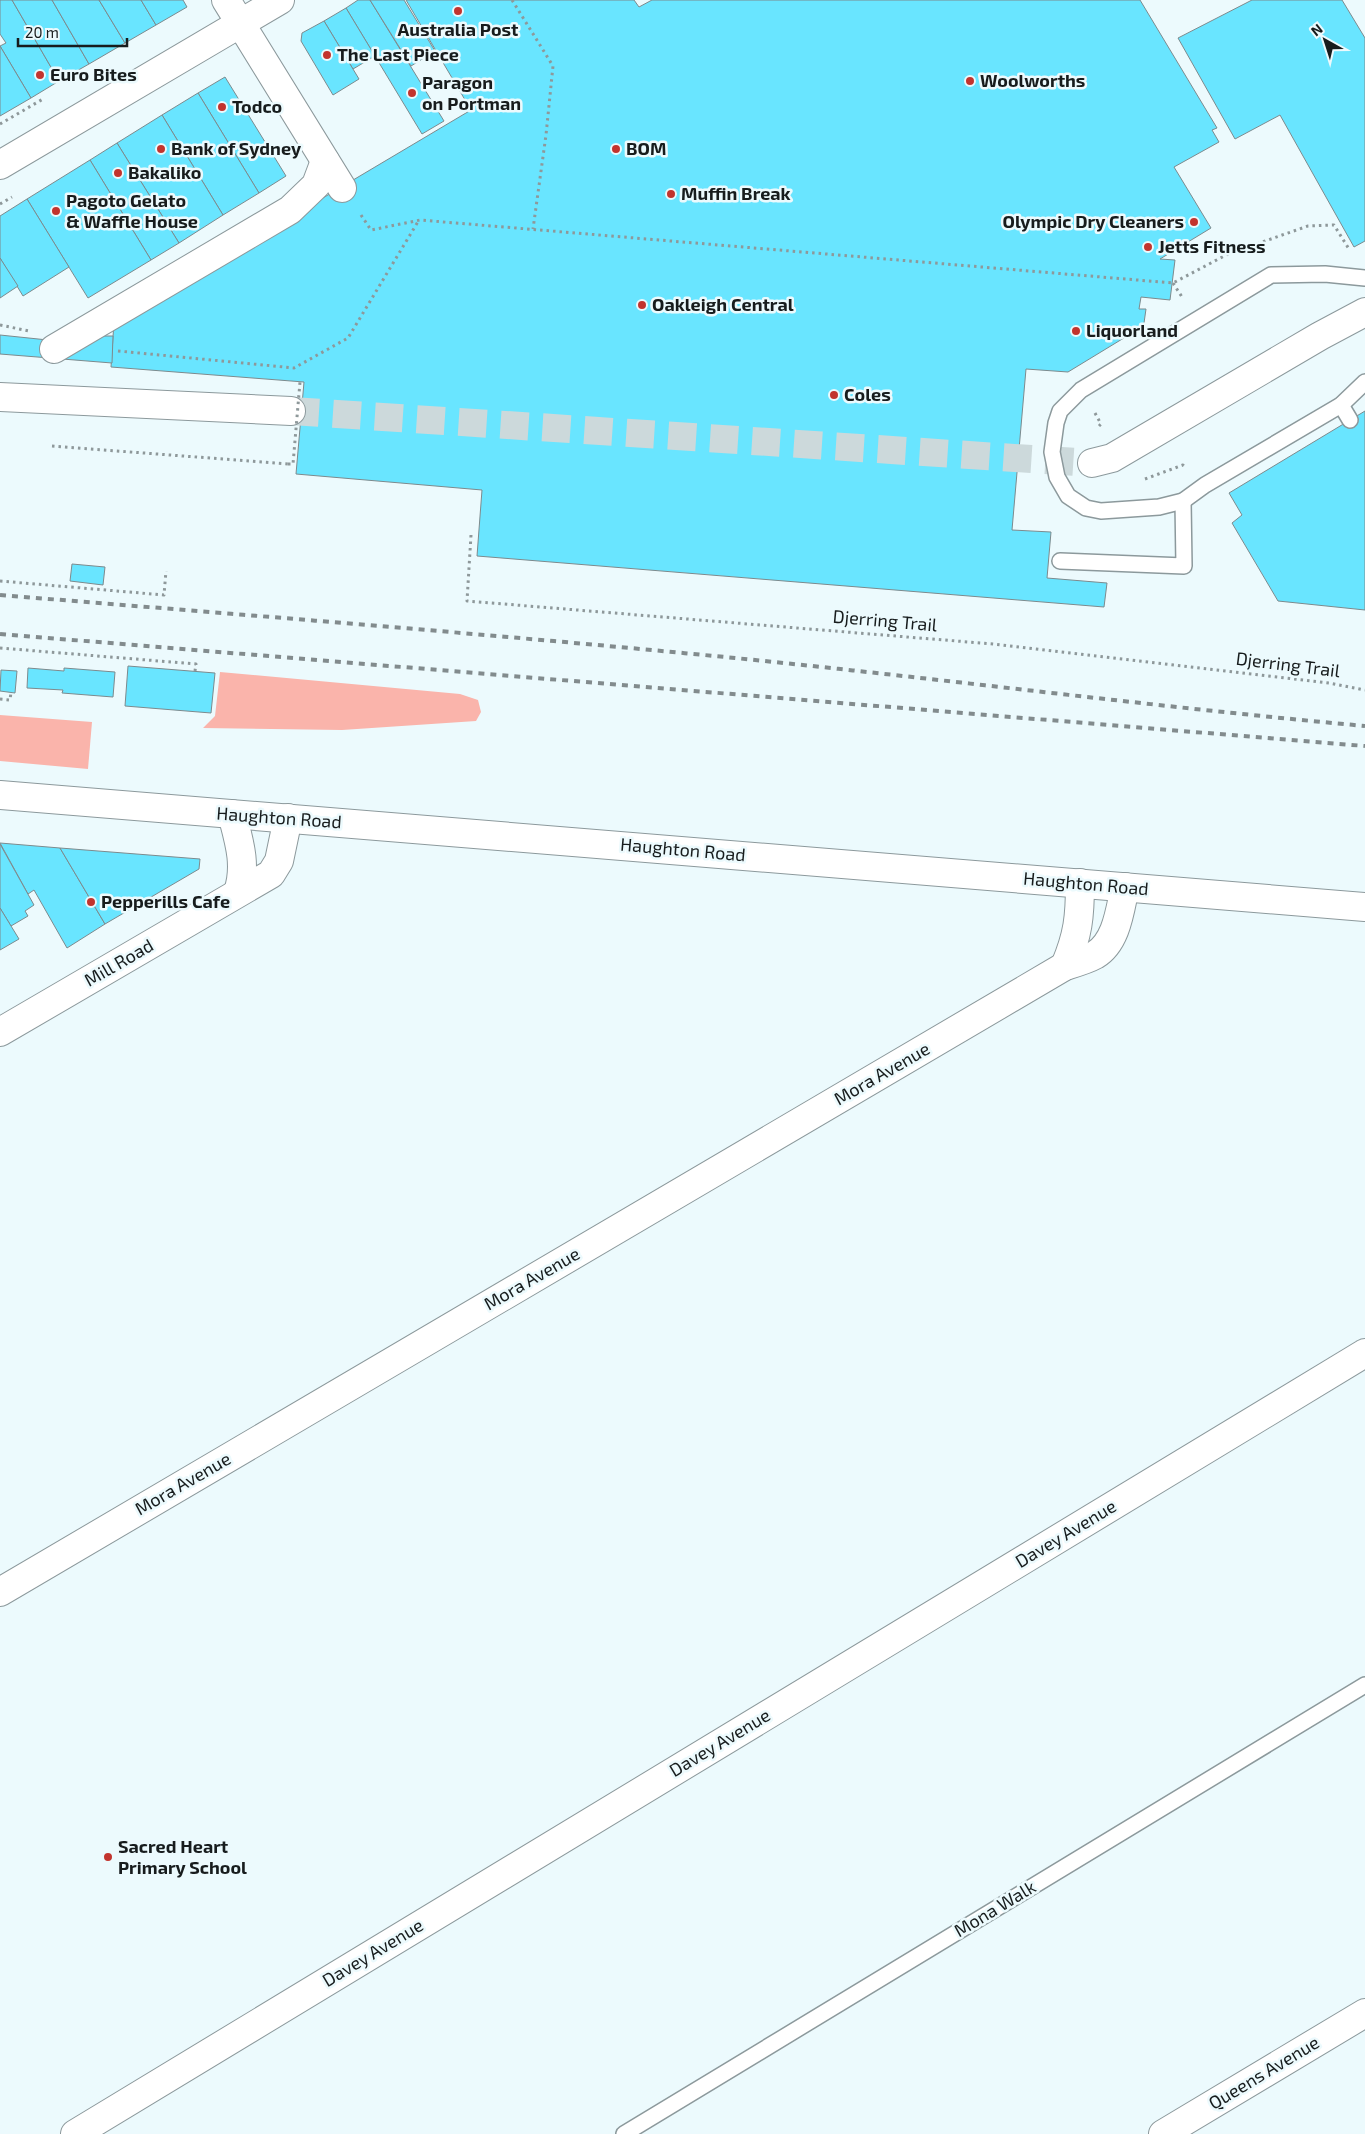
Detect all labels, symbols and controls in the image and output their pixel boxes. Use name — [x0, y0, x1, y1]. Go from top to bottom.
marker: Australia Post — [452, 5, 464, 17]
scale bar — [18, 15, 126, 47]
north arrow — [1300, 15, 1350, 65]
place label: Australia Post — [398, 18, 519, 40]
text: N — [1307, 20, 1326, 39]
text: 20 m — [25, 23, 59, 41]
place label: The Last Piece — [337, 43, 459, 65]
marker: The Last Piece — [321, 49, 333, 61]
place label: Euro Bites — [50, 63, 137, 85]
marker: Euro Bites — [34, 69, 46, 81]
place label: Woolworths — [980, 69, 1085, 91]
place label: Paragon on Portman — [422, 71, 521, 114]
marker: Woolworths — [964, 75, 976, 87]
marker: Paragon on Portman — [406, 87, 418, 99]
place label: Todco — [232, 95, 282, 117]
marker: Todco — [216, 101, 228, 113]
place label: Bank of Sydney — [171, 137, 302, 159]
place label: BOM — [626, 137, 666, 159]
marker: Bank of Sydney — [155, 143, 167, 155]
marker: BOM — [610, 143, 622, 155]
place label: Bakaliko — [128, 161, 201, 183]
marker: Bakaliko — [112, 167, 124, 179]
place label: Muffin Break — [681, 182, 791, 204]
marker: Muffin Break — [665, 188, 677, 200]
place label: Pagoto Gelato & Waffle House — [66, 189, 198, 232]
marker: Pagoto Gelato & Waffle House — [50, 205, 62, 217]
place label: Olympic Dry Cleaners — [1003, 210, 1184, 232]
marker: Olympic Dry Cleaners — [1188, 216, 1200, 228]
place label: Jetts Fitness — [1158, 235, 1266, 257]
marker: Jetts Fitness — [1142, 241, 1154, 253]
place label: Oakleigh Central — [652, 293, 794, 315]
marker: Oakleigh Central — [636, 299, 648, 311]
place label: Liquorland — [1086, 319, 1178, 341]
marker: Liquorland — [1070, 325, 1082, 337]
place label: Coles — [844, 383, 891, 405]
marker: Coles — [828, 389, 840, 401]
street label: Djerring Trail — [832, 604, 939, 636]
street label: Djerring Trail — [1235, 647, 1342, 681]
street label: Haughton Road — [216, 802, 343, 832]
street label: Haughton Road — [620, 833, 747, 865]
street label: Haughton Road — [1023, 867, 1150, 899]
place label: Pepperills Cafe — [101, 890, 230, 912]
marker: Pepperills Cafe — [85, 896, 97, 908]
street label: Mill Road — [80, 934, 157, 991]
street label: Mora Avenue — [830, 1037, 933, 1109]
street label: Mora Avenue — [480, 1242, 583, 1314]
street label: Mora Avenue — [131, 1447, 234, 1519]
street label: Davey Avenue — [1011, 1494, 1120, 1572]
street label: Davey Avenue — [665, 1703, 774, 1781]
place label: Sacred Heart Primary School — [118, 1835, 247, 1878]
marker: Sacred Heart Primary School — [102, 1851, 114, 1863]
street label: Mona Walk — [950, 1875, 1039, 1941]
street label: Davey Avenue — [318, 1913, 427, 1991]
street label: Queens Avenue — [1204, 2030, 1323, 2114]

